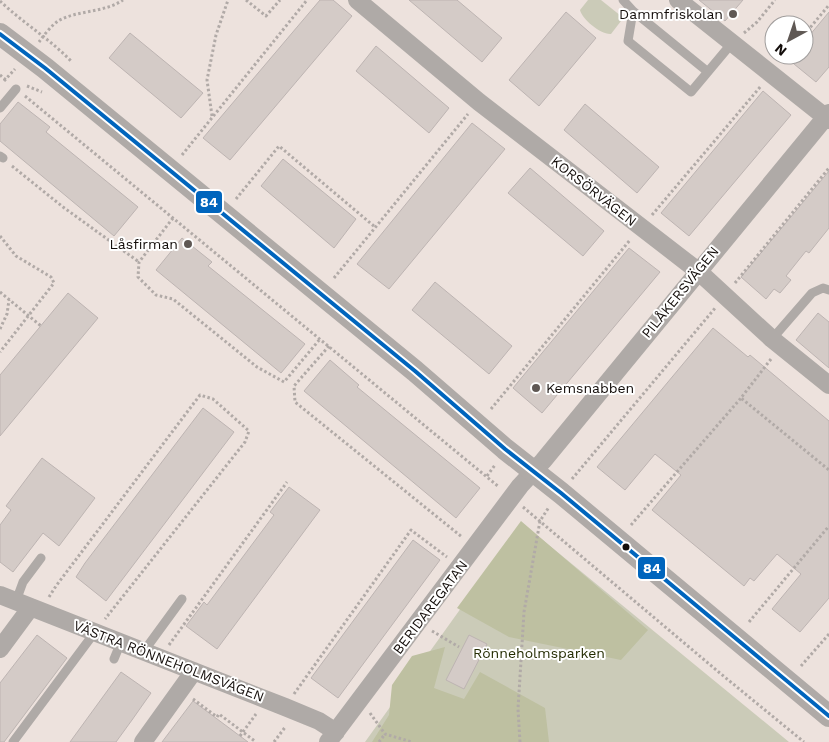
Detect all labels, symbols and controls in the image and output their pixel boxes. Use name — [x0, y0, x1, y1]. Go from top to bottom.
place label: Dammfriskolan — [619, 6, 723, 22]
marker: Dammfriskolan — [727, 8, 739, 20]
north arrow — [764, 15, 814, 65]
text: N — [772, 40, 790, 59]
street label: KORSÖRVÄGEN — [548, 153, 640, 229]
line badge: 84 — [195, 190, 223, 214]
text: 84 — [200, 194, 218, 210]
place label: Låsfirman — [109, 236, 178, 252]
marker: Låsfirman — [182, 238, 194, 250]
street label: PILÅKERSVÄGEN — [638, 243, 722, 341]
place label: Kemsnabben — [546, 380, 634, 396]
marker: Kemsnabben — [530, 382, 542, 394]
unlabelled marker — [621, 542, 631, 552]
line badge: 84 — [637, 556, 666, 580]
street label: BERIDAREGATAN — [389, 557, 471, 657]
text: 84 — [643, 560, 661, 576]
street label: VÄSTRA RÖNNEHOLMSVÄGEN — [72, 617, 266, 705]
park label: Rönneholmsparken — [473, 645, 605, 661]

